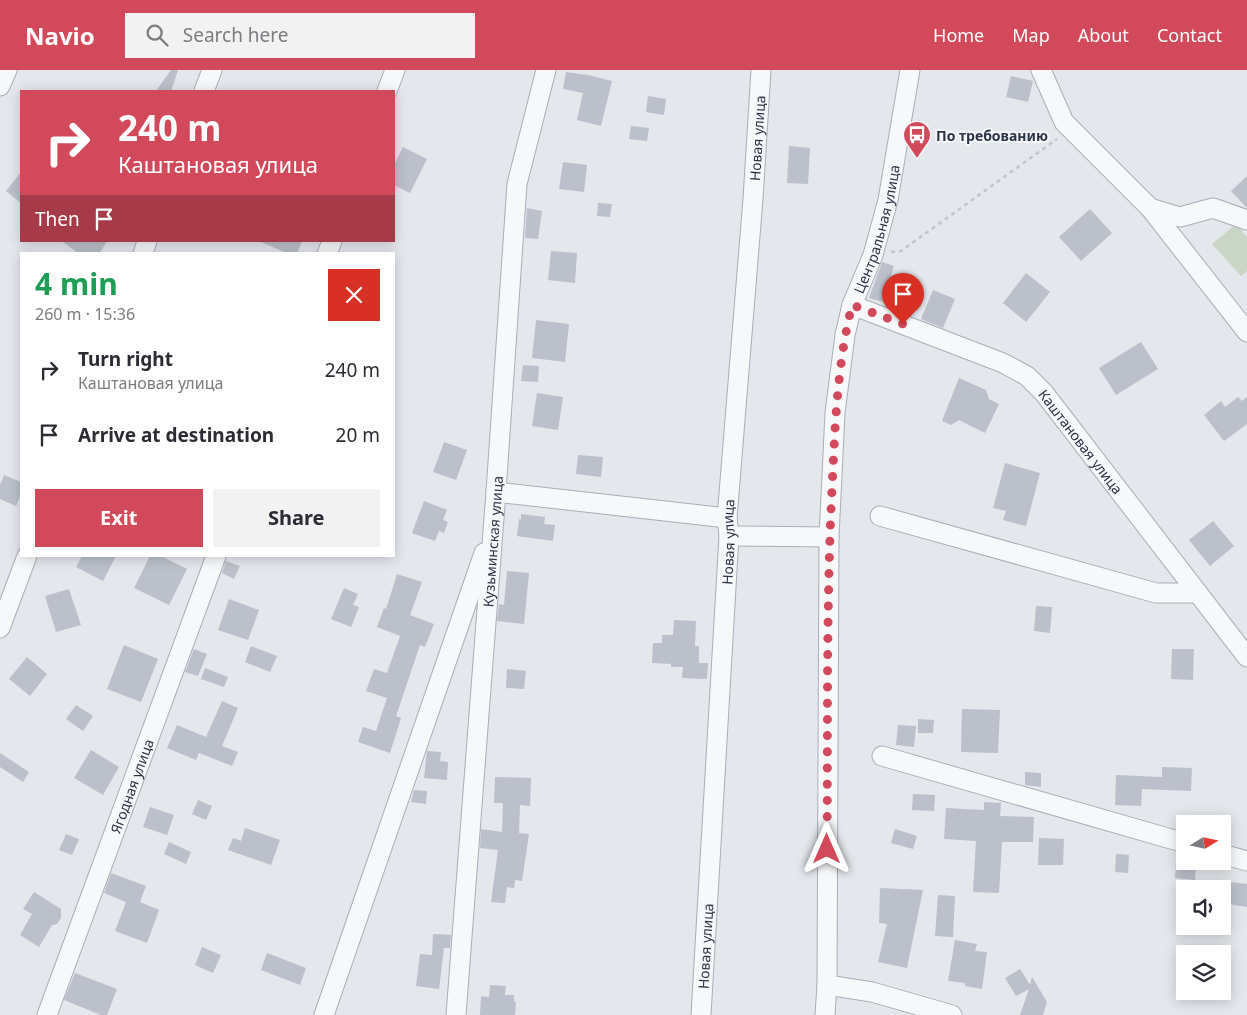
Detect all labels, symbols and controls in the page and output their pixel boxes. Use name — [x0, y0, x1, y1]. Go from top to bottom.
search box — [125, 13, 475, 58]
text: Navio — [25, 19, 95, 52]
icon: search — [143, 21, 171, 49]
text: Search here — [183, 22, 289, 48]
text: Home — [933, 23, 984, 47]
text: Map — [1012, 23, 1050, 47]
text: About — [1078, 23, 1129, 47]
text: Contact — [1157, 23, 1222, 47]
street label: Новая улица — [745, 95, 769, 182]
text: 240 m — [118, 104, 221, 151]
icon: right — [35, 110, 100, 175]
bus stop icon: По требованию — [902, 120, 932, 159]
place label: По требованию — [936, 126, 1048, 145]
text: Каштановая улица — [118, 149, 318, 179]
street label: Центральная улица — [849, 163, 903, 296]
icon: arrive — [90, 205, 118, 233]
text: Then — [35, 206, 80, 232]
text: 4 min — [35, 263, 118, 304]
button: close — [328, 269, 380, 321]
pin — [882, 273, 924, 324]
icon: arrive — [889, 280, 917, 308]
text: 260 m · 15:36 — [35, 303, 135, 325]
text: Turn right — [78, 346, 173, 372]
icon: right — [35, 356, 63, 384]
text: 240 m — [325, 357, 380, 383]
text: Каштановая улица — [78, 372, 223, 394]
street label: Каштановая улица — [1035, 385, 1127, 498]
icon: arrive — [35, 421, 63, 449]
text: Arrive at destination — [78, 422, 274, 448]
text: 20 m — [336, 422, 380, 448]
street label: Кузьминская улица — [478, 475, 507, 608]
button: Exit — [35, 489, 203, 547]
button: Share — [213, 489, 380, 547]
street label: Новая улица — [717, 498, 739, 585]
street label: Ягодная улица — [105, 736, 157, 836]
north arrow — [1176, 815, 1231, 870]
map controls — [1176, 815, 1231, 1000]
position arrow — [800, 822, 852, 874]
button: sound — [1176, 880, 1231, 935]
street label: Новая улица — [693, 903, 717, 990]
button: layers — [1176, 945, 1231, 1000]

